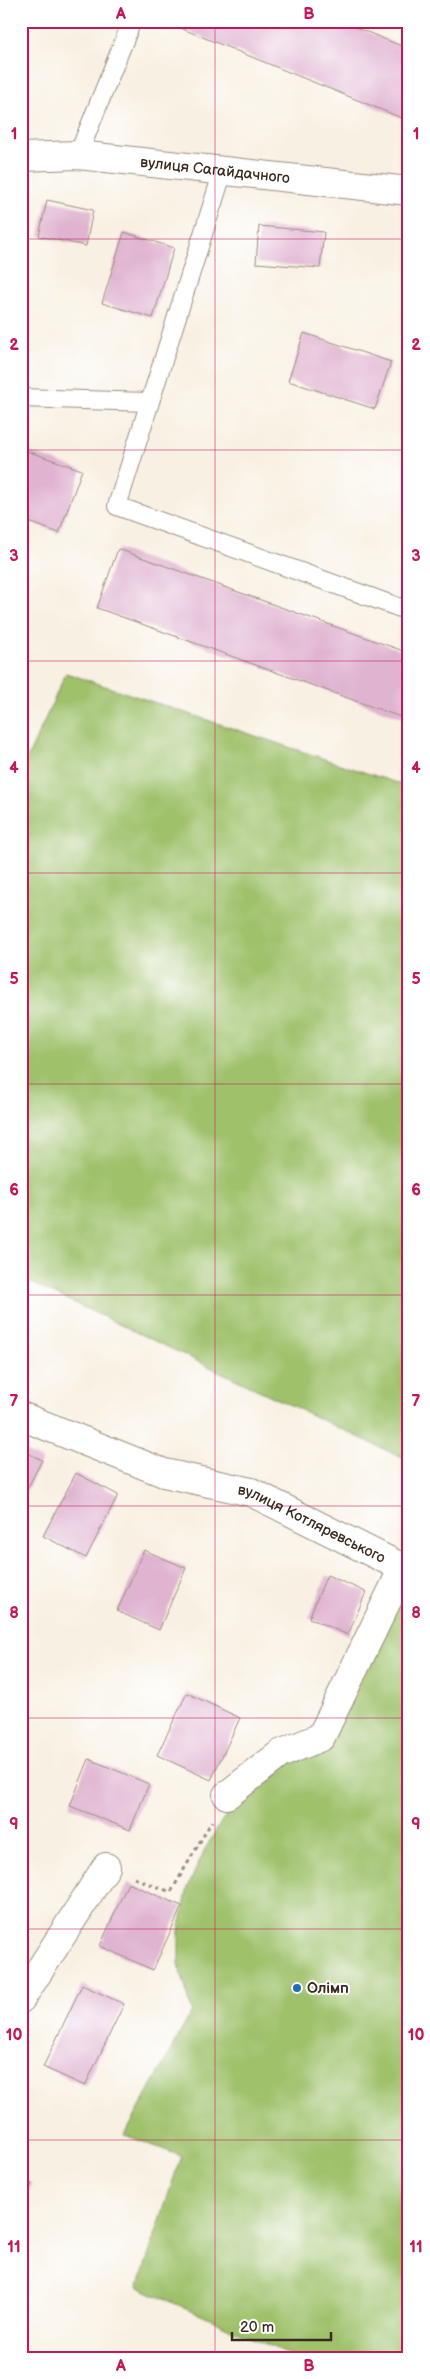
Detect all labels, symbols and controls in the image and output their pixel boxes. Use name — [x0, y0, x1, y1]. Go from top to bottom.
text: A — [115, 5, 126, 24]
text: B — [303, 5, 315, 24]
text: 1 — [11, 125, 17, 144]
text: 1 — [413, 125, 419, 144]
street label: вулиця Сагайдачного — [139, 153, 291, 188]
text: 2 — [9, 336, 19, 355]
text: 2 — [411, 336, 421, 355]
text: 3 — [9, 547, 19, 566]
text: 3 — [411, 547, 421, 566]
text: 4 — [9, 759, 19, 778]
text: 4 — [411, 759, 421, 778]
text: 5 — [9, 970, 19, 989]
text: 5 — [411, 970, 421, 989]
text: 6 — [9, 1181, 19, 1200]
text: 6 — [411, 1181, 421, 1200]
text: 7 — [10, 1392, 19, 1411]
text: 7 — [412, 1392, 421, 1411]
street label: вулиця Котляревського — [236, 1480, 389, 1568]
text: 8 — [9, 1604, 19, 1623]
text: 8 — [411, 1604, 421, 1623]
text: 9 — [9, 1815, 19, 1834]
text: 9 — [411, 1815, 421, 1834]
place label: Олімп — [307, 1979, 349, 1998]
marker: Олімп — [291, 1982, 303, 1994]
text: 10 — [6, 2026, 22, 2045]
text: 10 — [408, 2026, 424, 2045]
text: 11 — [7, 2238, 21, 2257]
text: 11 — [409, 2238, 423, 2257]
scale bar — [232, 2309, 331, 2341]
text: 20 m — [240, 2318, 274, 2337]
text: A — [115, 2357, 126, 2376]
text: B — [303, 2357, 315, 2376]

